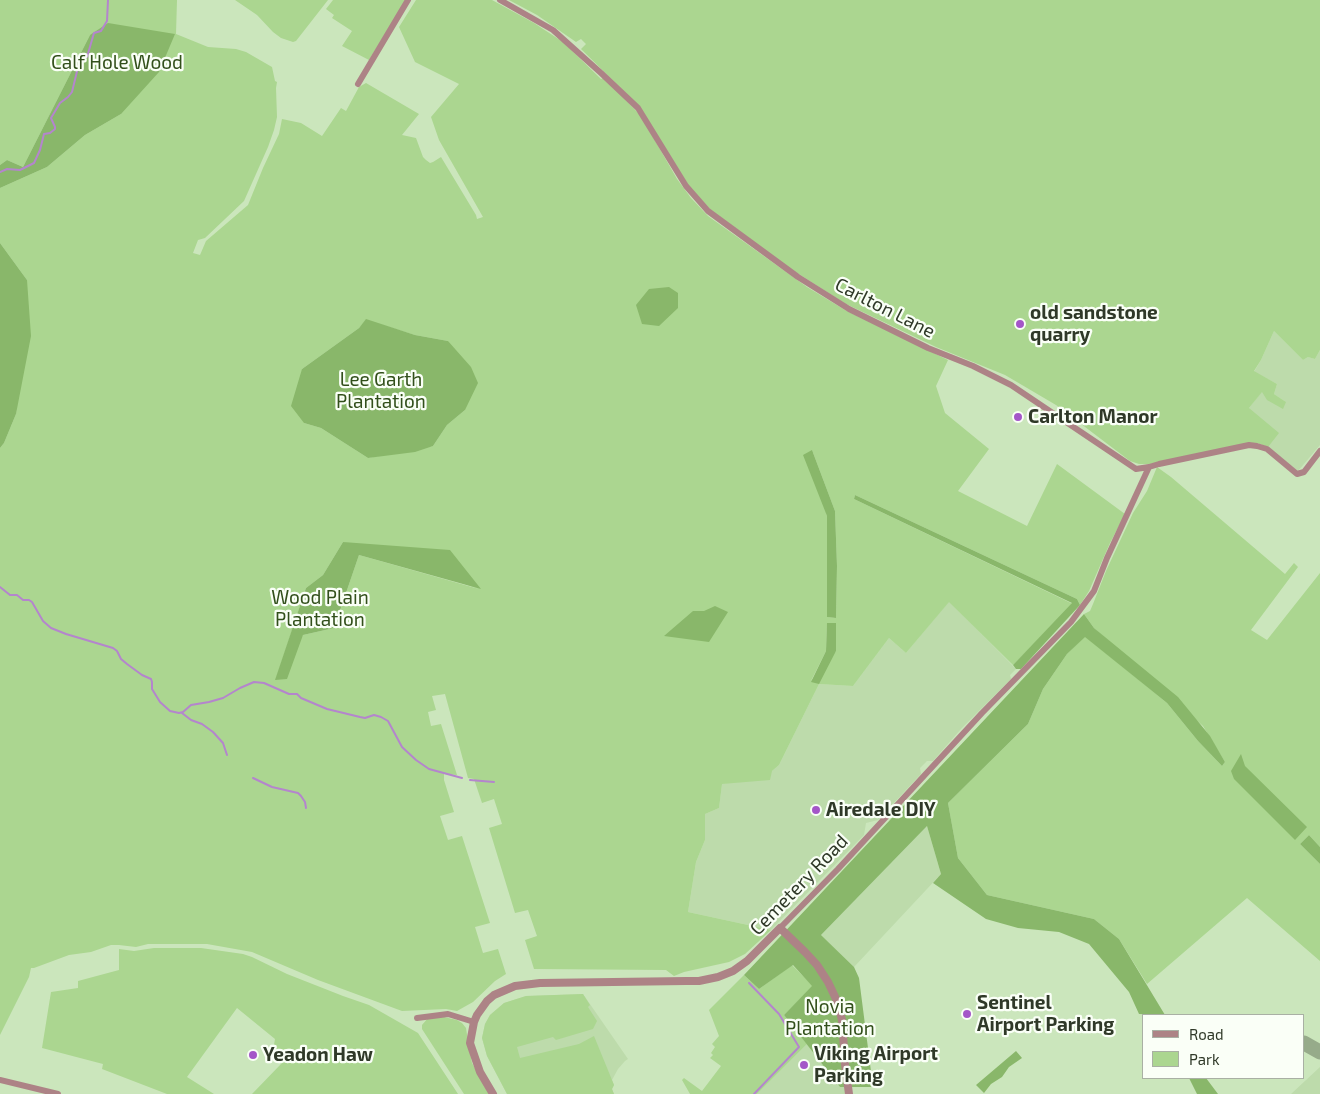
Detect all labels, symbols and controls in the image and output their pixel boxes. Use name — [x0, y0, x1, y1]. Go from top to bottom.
park label: Calf Hole Wood — [51, 52, 183, 74]
street label: Carlton Lane — [831, 273, 939, 343]
place label: old sandstone quarry — [1030, 302, 1158, 346]
marker: old sandstone quarry — [1014, 318, 1026, 330]
park label: Lee Garth Plantation — [336, 369, 426, 413]
place label: Carlton Manor — [1028, 406, 1158, 428]
marker: Carlton Manor — [1012, 411, 1024, 423]
park label: Wood Plain Plantation — [271, 587, 369, 631]
place label: Airedale DIY — [826, 799, 936, 821]
marker: Airedale DIY — [810, 804, 822, 816]
street label: Cemetery Road — [745, 830, 853, 940]
place label: Sentinel Airport Parking — [977, 992, 1114, 1036]
park label: Novia Plantation — [785, 996, 875, 1040]
marker: Sentinel Airport Parking — [961, 1008, 973, 1020]
legend — [1142, 1014, 1305, 1079]
text: Road — [1189, 1025, 1224, 1043]
place label: Viking Airport Parking — [814, 1043, 938, 1087]
place label: Yeadon Haw — [263, 1044, 373, 1066]
marker: Yeadon Haw — [247, 1049, 259, 1061]
text: Park — [1189, 1050, 1220, 1068]
marker: Viking Airport Parking — [798, 1059, 810, 1071]

